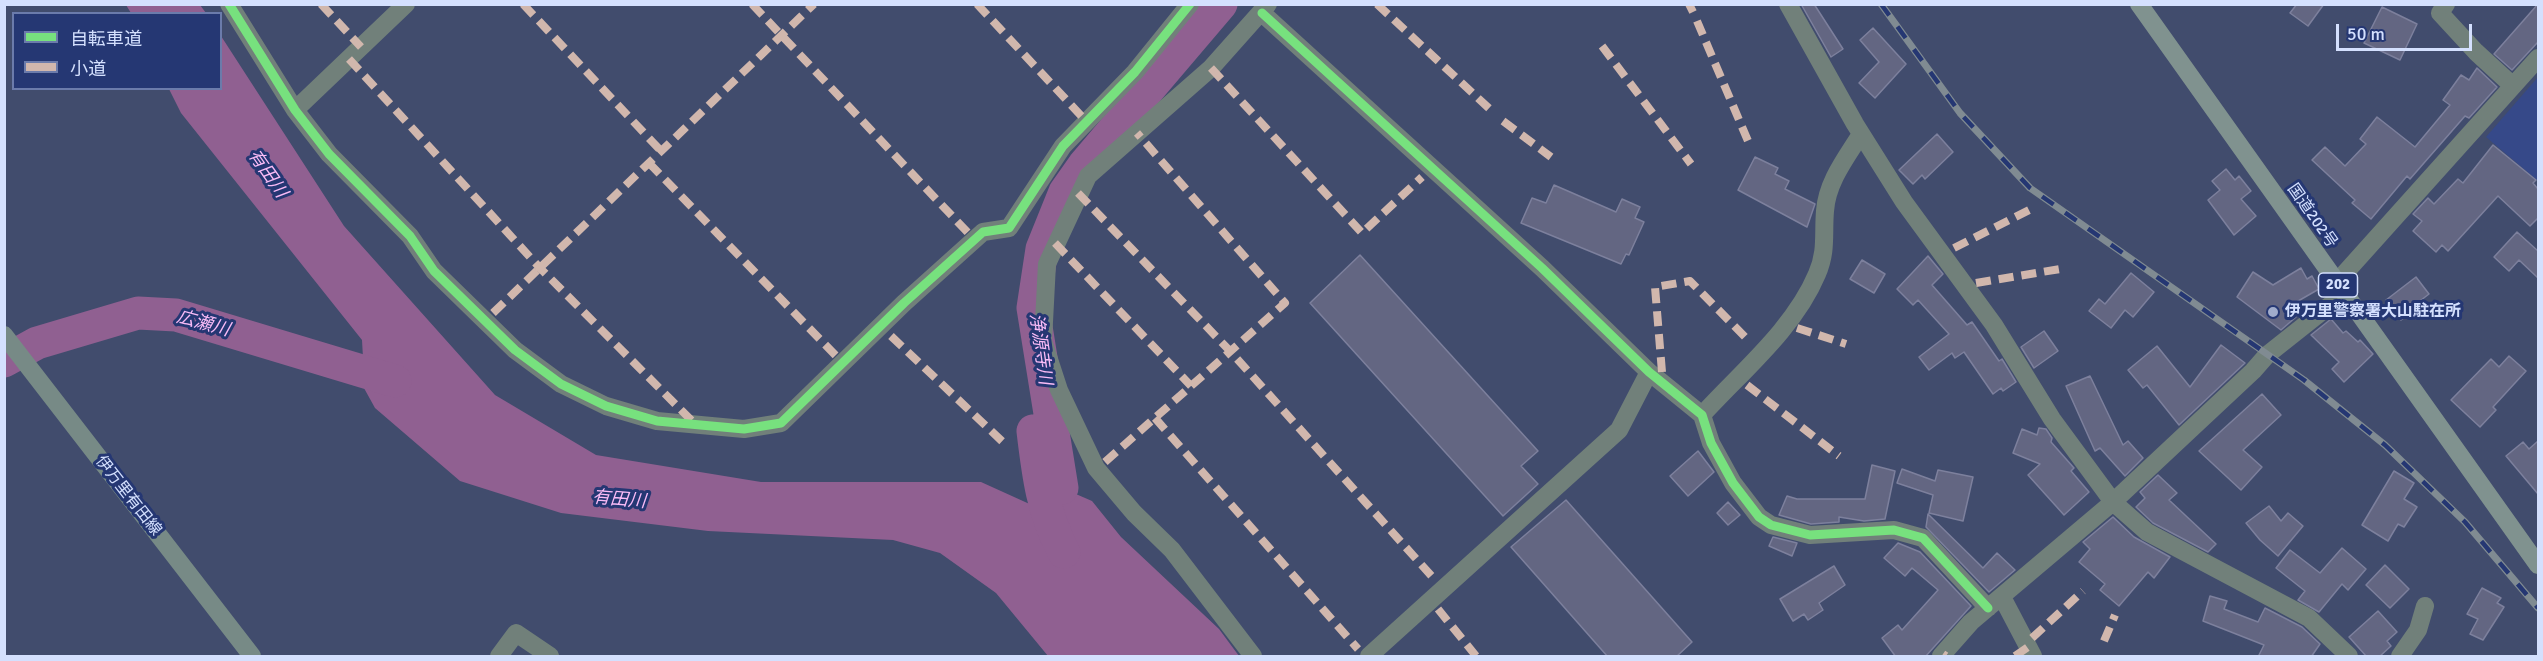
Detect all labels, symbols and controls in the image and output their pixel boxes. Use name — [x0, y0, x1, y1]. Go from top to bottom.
legend — [12, 12, 222, 90]
scale bar — [2339, 12, 2476, 50]
text: 50 m — [2347, 23, 2385, 45]
text: 自転車道 — [70, 28, 142, 50]
text: 小道 — [70, 58, 106, 80]
water label: 有田川 — [243, 146, 291, 202]
street label: 国道202号 — [2283, 180, 2341, 252]
road number: 202 — [2318, 273, 2358, 297]
place label: 伊万里警察署大山駐在所 — [2285, 302, 2461, 322]
marker: 伊万里警察署大山駐在所 — [2266, 305, 2280, 319]
water label: 広瀬川 — [174, 307, 232, 341]
water label: 浄源寺川 — [1024, 312, 1056, 386]
street label: 伊万里有田線 — [91, 452, 165, 540]
water label: 有田川 — [591, 487, 647, 513]

